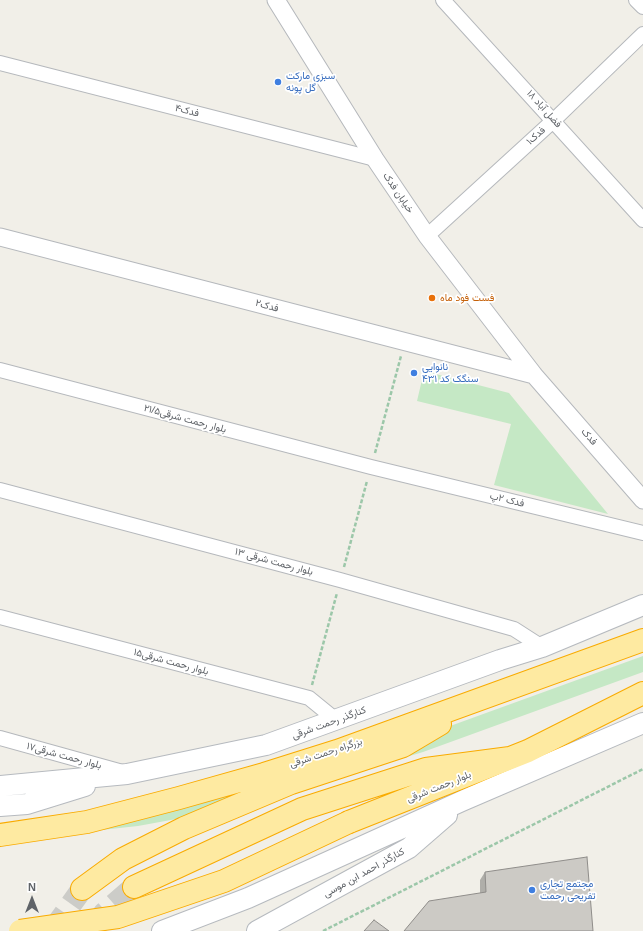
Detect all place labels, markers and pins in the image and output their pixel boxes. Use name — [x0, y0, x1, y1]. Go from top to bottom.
place label: سبزی مارکت گل پونه — [286, 70, 335, 94]
marker: سبزی مارکت گل پونه — [273, 77, 283, 87]
place label: فست فود ماه — [440, 292, 494, 304]
marker: فست فود ماه — [427, 293, 437, 303]
place label: نانوایی سنگک کد ۴۳۱ — [422, 361, 478, 384]
marker: نانوایی سنگک کد ۴۳۱ — [409, 368, 419, 378]
place label: مجتمع تجاری تفریحی رحمت — [540, 878, 595, 902]
marker: مجتمع تجاری تفریحی رحمت — [527, 885, 537, 895]

